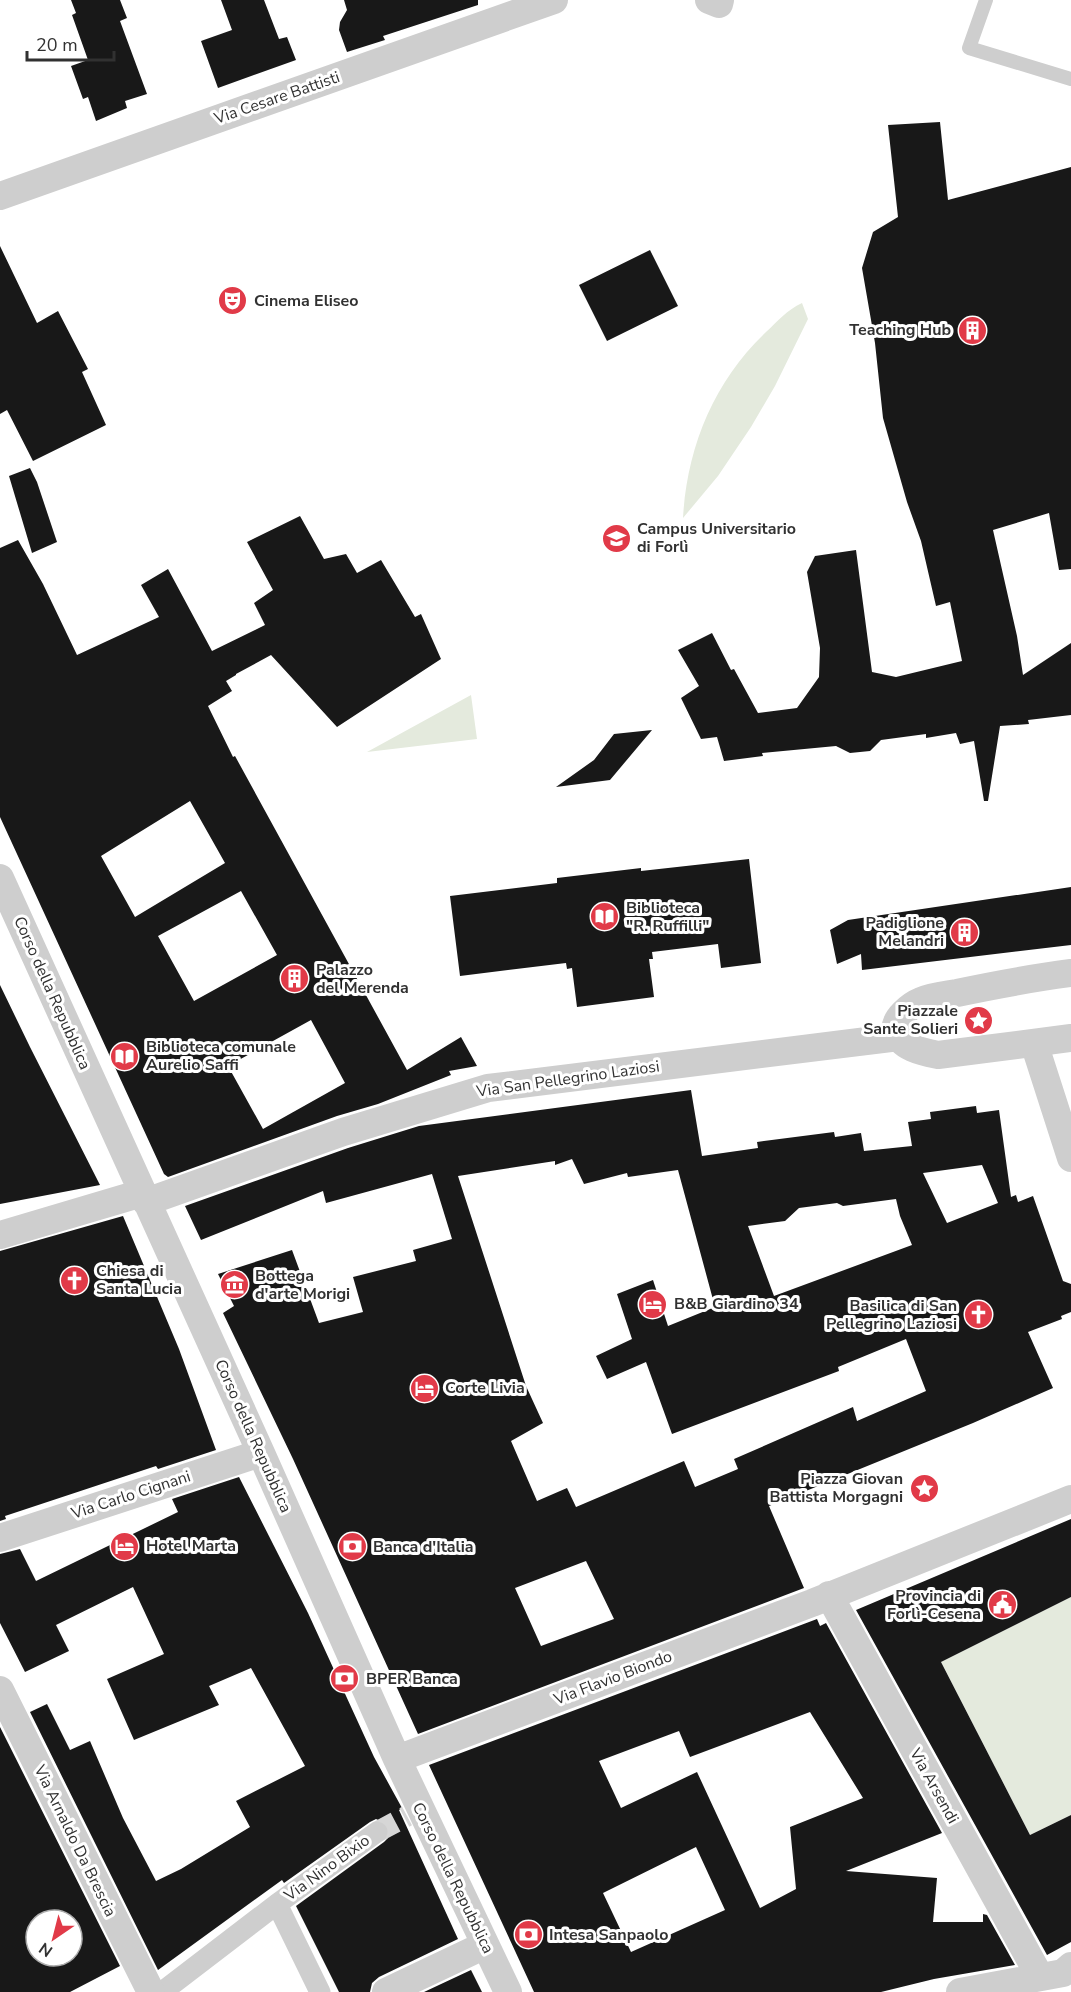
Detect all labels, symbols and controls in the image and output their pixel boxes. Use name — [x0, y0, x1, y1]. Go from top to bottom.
scale bar — [27, 24, 114, 62]
text: 20 m — [36, 33, 78, 57]
street label: Via Cesare Battisti — [210, 66, 343, 130]
theatre icon: Cinema Eliseo — [217, 285, 249, 317]
place label: Cinema Eliseo — [254, 290, 359, 312]
building icon: Teaching Hub — [956, 314, 988, 346]
place label: Teaching Hub — [849, 319, 951, 341]
place label: Campus Universitario di Forlì — [637, 518, 796, 558]
school or university icon: Campus Universitario di Forlì — [600, 522, 632, 554]
place label: Biblioteca "R. Ruffilli" — [626, 897, 709, 937]
library icon: Biblioteca "R. Ruffilli" — [589, 901, 621, 933]
place label: Padiglione Melandri — [865, 912, 944, 952]
street label: Corso della Repubblica — [8, 913, 96, 1073]
building icon: Padiglione Melandri — [949, 916, 981, 948]
place label: Palazzo del Merenda — [316, 959, 409, 999]
building icon: Palazzo del Merenda — [279, 963, 311, 995]
place label: Piazzale Sante Solieri — [863, 1000, 958, 1040]
place icon: Piazzale Sante Solieri — [963, 1004, 995, 1036]
place label: Biblioteca comunale Aurelio Saffi — [146, 1036, 296, 1076]
library icon: Biblioteca comunale Aurelio Saffi — [109, 1040, 141, 1072]
street label: Via San Pellegrino Laziosi — [474, 1055, 661, 1103]
place label: Chiesa di Santa Lucia — [96, 1260, 182, 1300]
church icon: Chiesa di Santa Lucia — [59, 1264, 91, 1296]
place label: Bottega d'arte Morigi — [255, 1265, 350, 1305]
museum icon: Bottega d'arte Morigi — [218, 1269, 250, 1301]
hotel icon: B&B Giardino 34 — [637, 1288, 669, 1320]
place label: B&B Giardino 34 — [674, 1293, 799, 1315]
place label: Basilica di San Pellegrino Laziosi — [826, 1295, 957, 1335]
church icon: Basilica di San Pellegrino Laziosi — [962, 1299, 994, 1331]
street label: Corso della Repubblica — [209, 1356, 297, 1516]
hotel icon: Corte Livia — [408, 1372, 440, 1404]
place label: Corte Livia — [445, 1377, 525, 1399]
street label: Via Carlo Cignani — [68, 1465, 193, 1525]
place label: Piazza Giovan Battista Morgagni — [770, 1468, 903, 1508]
place icon: Piazza Giovan Battista Morgagni — [908, 1472, 940, 1504]
hotel icon: Hotel Marta — [109, 1530, 141, 1562]
bank icon: Banca d'Italia — [336, 1531, 368, 1563]
place label: Hotel Marta — [146, 1535, 236, 1557]
place label: Banca d'Italia — [373, 1536, 474, 1558]
place label: Provincia di Forlì-Cesena — [887, 1585, 981, 1625]
public building icon: Provincia di Forlì-Cesena — [986, 1589, 1018, 1621]
street label: Via Flavio Biondo — [550, 1645, 675, 1711]
bank icon: BPER Banca — [329, 1663, 361, 1695]
place label: BPER Banca — [366, 1668, 458, 1690]
street label: Via Arsendi — [904, 1744, 964, 1828]
street label: Via Arnaldo Da Brescia — [28, 1761, 121, 1920]
street label: Corso della Repubblica — [407, 1799, 499, 1957]
street label: Via Nino Bixio — [279, 1830, 374, 1907]
north arrow — [24, 1908, 84, 1968]
bank icon: Intesa Sanpaolo — [512, 1919, 544, 1951]
place label: Intesa Sanpaolo — [549, 1924, 669, 1946]
text: N — [35, 1937, 57, 1962]

